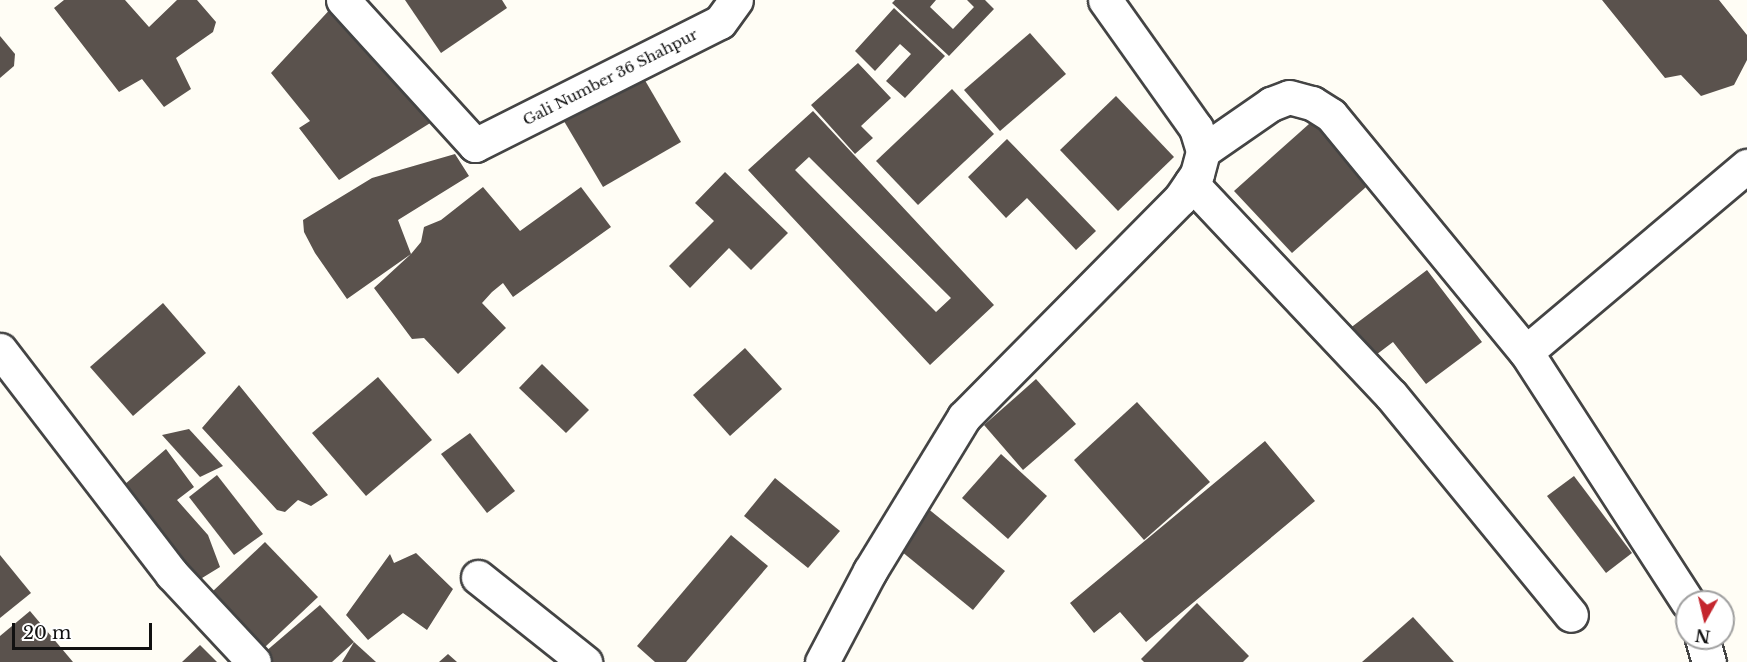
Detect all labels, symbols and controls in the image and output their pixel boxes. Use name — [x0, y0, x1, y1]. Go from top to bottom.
street label: Gali Number 36 Shahpur — [519, 25, 701, 129]
north arrow — [1675, 590, 1735, 650]
scale bar — [15, 611, 154, 649]
text: 20 m — [23, 622, 71, 644]
text: N — [1694, 625, 1712, 647]

